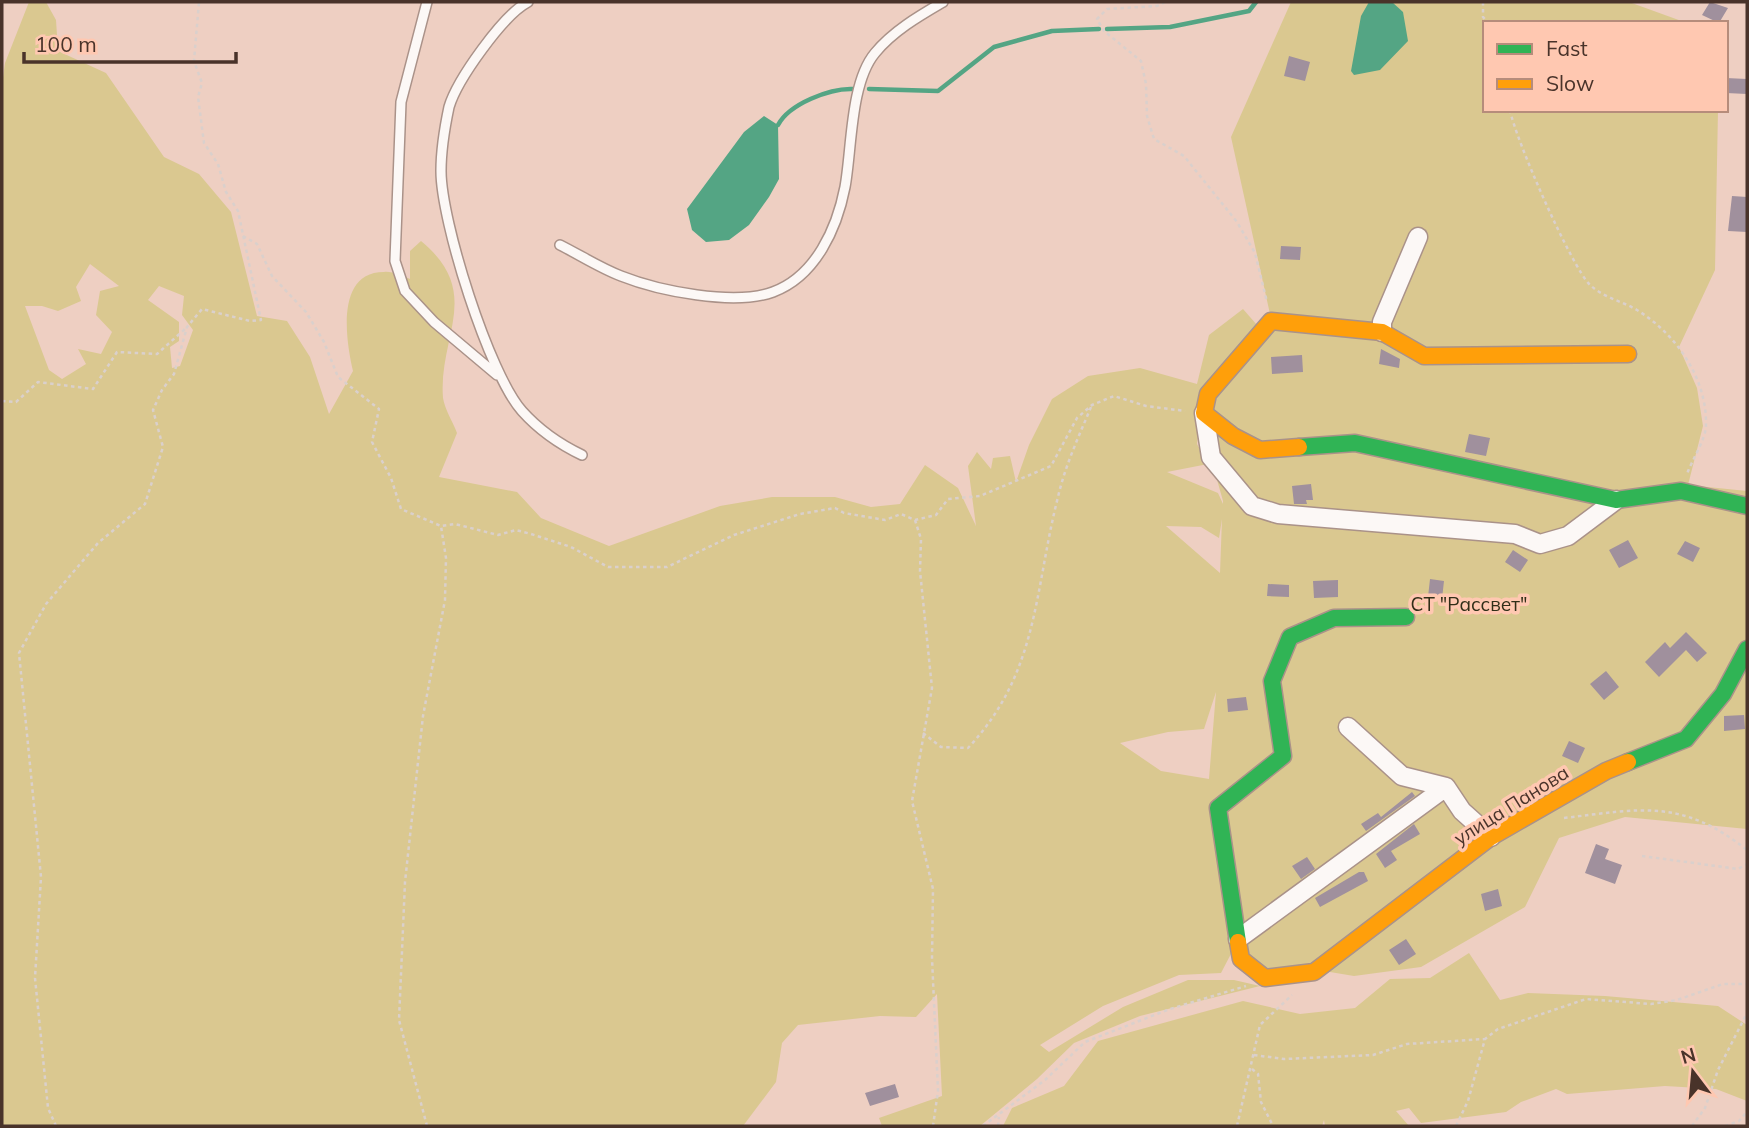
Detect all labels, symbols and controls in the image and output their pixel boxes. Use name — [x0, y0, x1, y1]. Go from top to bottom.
scale bar — [24, 21, 236, 65]
legend — [1483, 21, 1728, 112]
text: 100 m — [35, 31, 97, 57]
text: Fast — [1546, 35, 1588, 61]
text: Slow — [1546, 70, 1594, 96]
park label: СТ "Рассвет" — [1411, 592, 1527, 616]
street label: улица Панова — [1449, 760, 1573, 850]
north arrow — [1658, 1037, 1728, 1107]
text: N — [1678, 1042, 1699, 1069]

